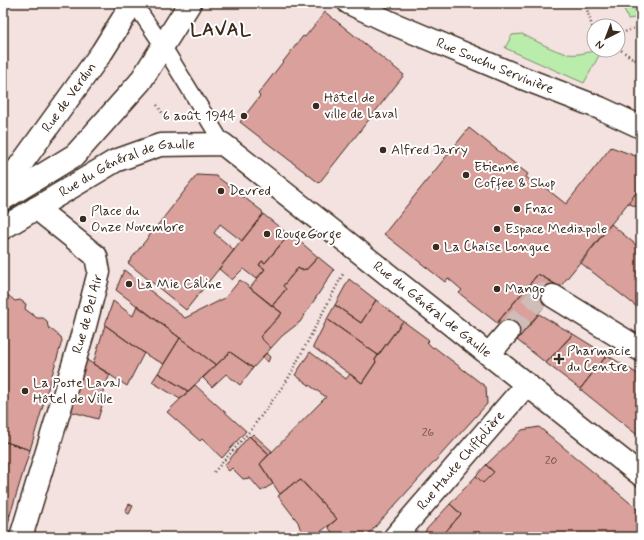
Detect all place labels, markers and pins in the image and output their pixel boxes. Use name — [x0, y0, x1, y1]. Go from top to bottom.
place label: Hôtel de ville de Laval — [324, 89, 398, 123]
marker: Hôtel de ville de Laval — [311, 101, 321, 111]
place label: 6 août 1944 — [163, 107, 236, 125]
marker: 6 août 1944 — [239, 111, 249, 121]
place label: Alfred Jarry — [391, 141, 468, 159]
marker: Alfred Jarry — [378, 145, 388, 155]
place label: Etienne Coffee & Shop — [474, 158, 556, 192]
marker: Etienne Coffee & Shop — [461, 170, 471, 180]
place label: Devred — [229, 182, 271, 200]
marker: Devred — [216, 186, 226, 196]
place label: Fnac — [525, 200, 554, 218]
place label: Place du Onze Novembre — [91, 202, 184, 236]
marker: Fnac — [512, 204, 522, 214]
marker: Place du Onze Novembre — [78, 214, 88, 224]
place label: Espace Mediapole — [505, 220, 607, 238]
marker: Espace Mediapole — [492, 224, 502, 234]
place label: RougeGorge — [275, 225, 342, 245]
marker: RougeGorge — [262, 229, 272, 239]
place label: La Chaise Longue — [444, 238, 550, 256]
marker: La Chaise Longue — [431, 242, 441, 252]
place label: La Mie Câline — [137, 275, 222, 293]
marker: La Mie Câline — [124, 279, 134, 289]
place label: Mango — [505, 280, 545, 299]
marker: Mango — [492, 284, 502, 294]
place label: Pharmacie du Centre — [567, 342, 631, 376]
marker: Pharmacie du Centre — [554, 354, 564, 364]
place label: La Poste Laval Hôtel de Ville — [33, 374, 120, 408]
marker: La Poste Laval Hôtel de Ville — [20, 386, 30, 396]

